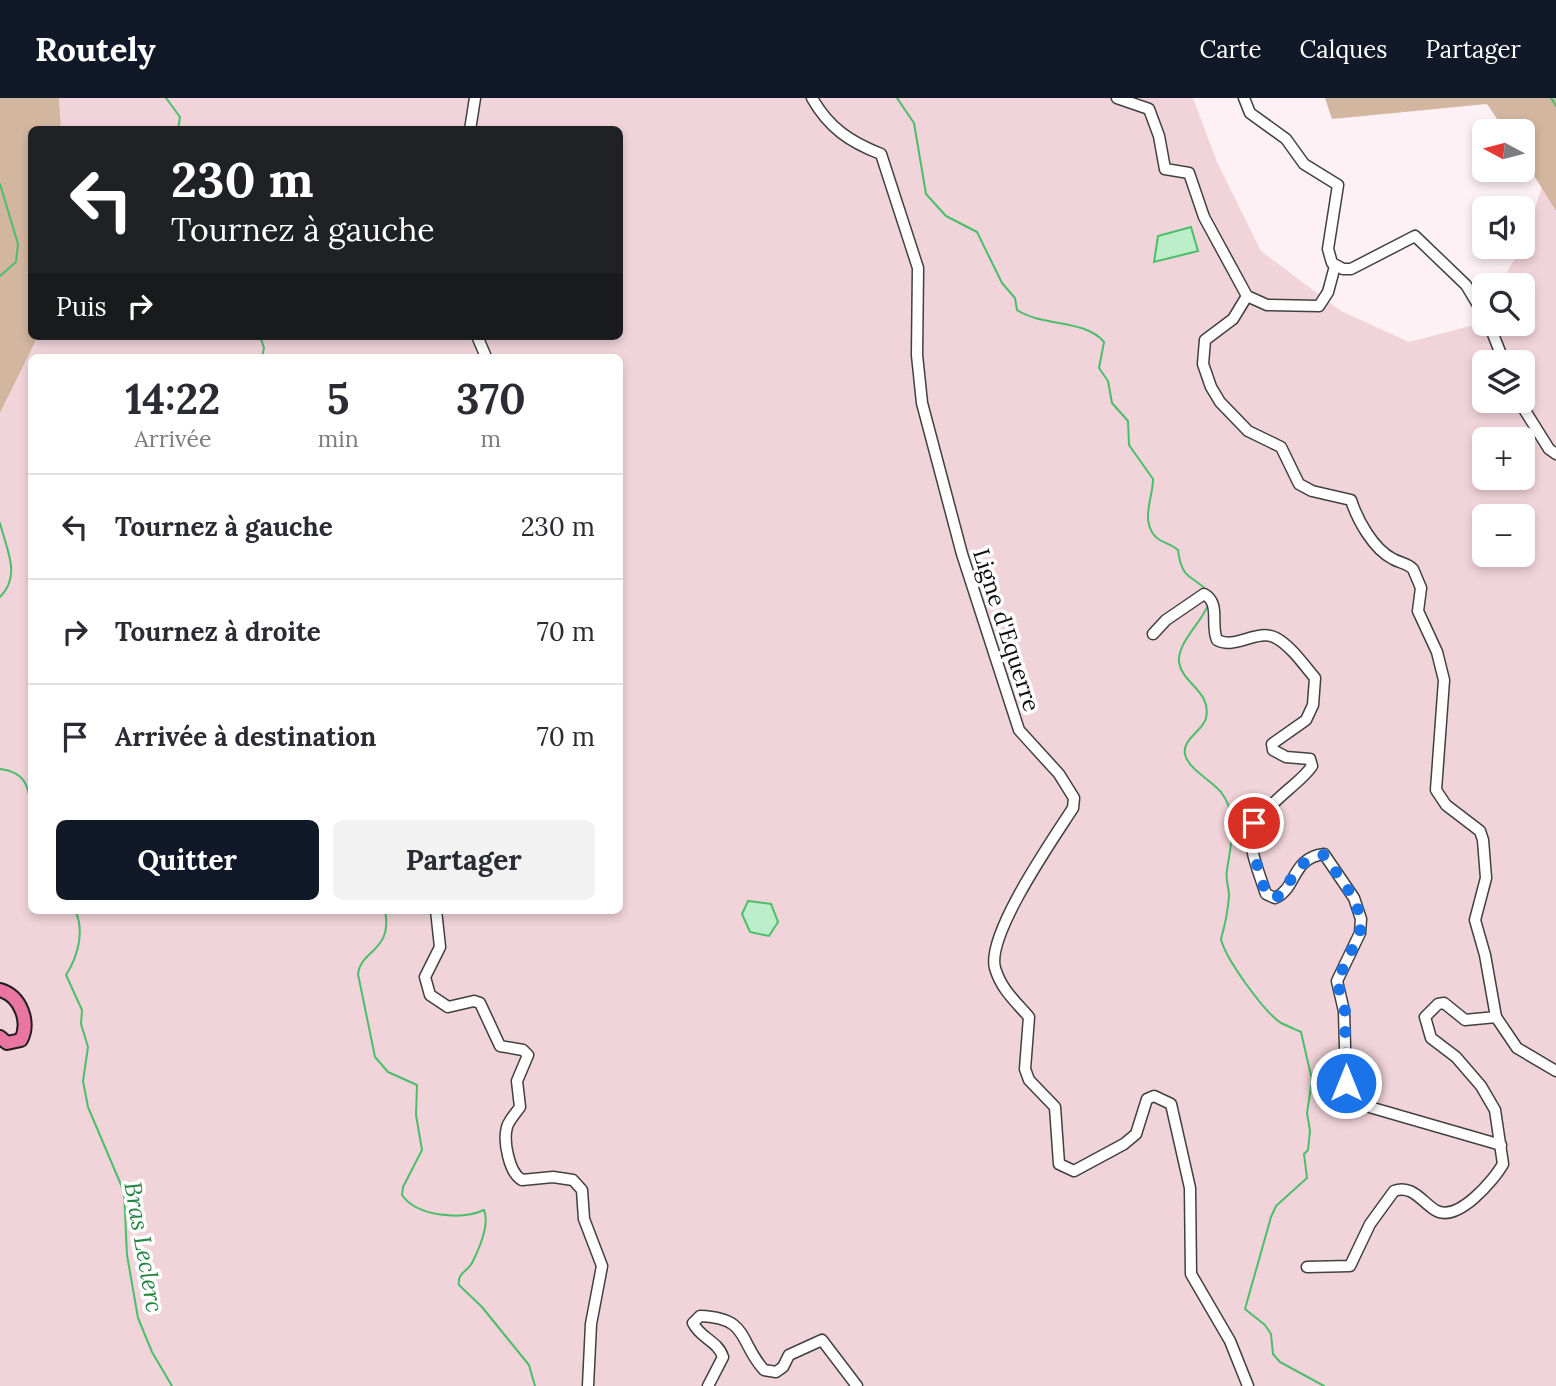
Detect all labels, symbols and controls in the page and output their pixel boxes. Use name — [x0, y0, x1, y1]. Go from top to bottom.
text: Routely — [35, 28, 156, 70]
text: Carte — [1199, 34, 1261, 65]
text: Calques — [1299, 34, 1387, 65]
text: Partager — [1425, 34, 1521, 65]
north arrow — [1472, 119, 1535, 182]
map controls — [1472, 119, 1535, 567]
text: 230 m — [171, 148, 314, 210]
icon: left — [56, 154, 147, 245]
button: sound — [1472, 196, 1535, 259]
text: Tournez à gauche — [171, 209, 435, 250]
button: search — [1472, 273, 1535, 336]
icon: right — [121, 287, 159, 325]
text: Puis — [56, 290, 107, 323]
button: layers — [1472, 350, 1535, 413]
text: 14:22 — [125, 372, 221, 426]
text: 5 — [327, 372, 350, 426]
text: 370 — [456, 372, 526, 426]
text: Arrivée — [134, 424, 211, 453]
text: min — [318, 424, 359, 453]
text: m — [481, 424, 501, 453]
button: + — [1472, 427, 1535, 490]
button: − — [1472, 504, 1535, 567]
icon: left — [56, 508, 94, 546]
text: Tournez à gauche — [115, 510, 333, 543]
text: 230 m — [521, 510, 595, 543]
street label: Ligne d'Equerre — [967, 545, 1047, 715]
icon: right — [56, 613, 94, 651]
text: Tournez à droite — [115, 615, 321, 648]
text: 70 m — [537, 615, 595, 648]
icon: arrive — [56, 718, 94, 756]
text: Arrivée à destination — [115, 720, 376, 753]
text: 70 m — [537, 720, 595, 753]
pin — [1224, 793, 1284, 853]
icon: arrive — [1235, 804, 1273, 842]
button: Quitter — [56, 820, 319, 900]
button: Partager — [333, 820, 595, 900]
position arrow — [1309, 1046, 1383, 1120]
water label: Bras Leclerc — [117, 1179, 171, 1315]

